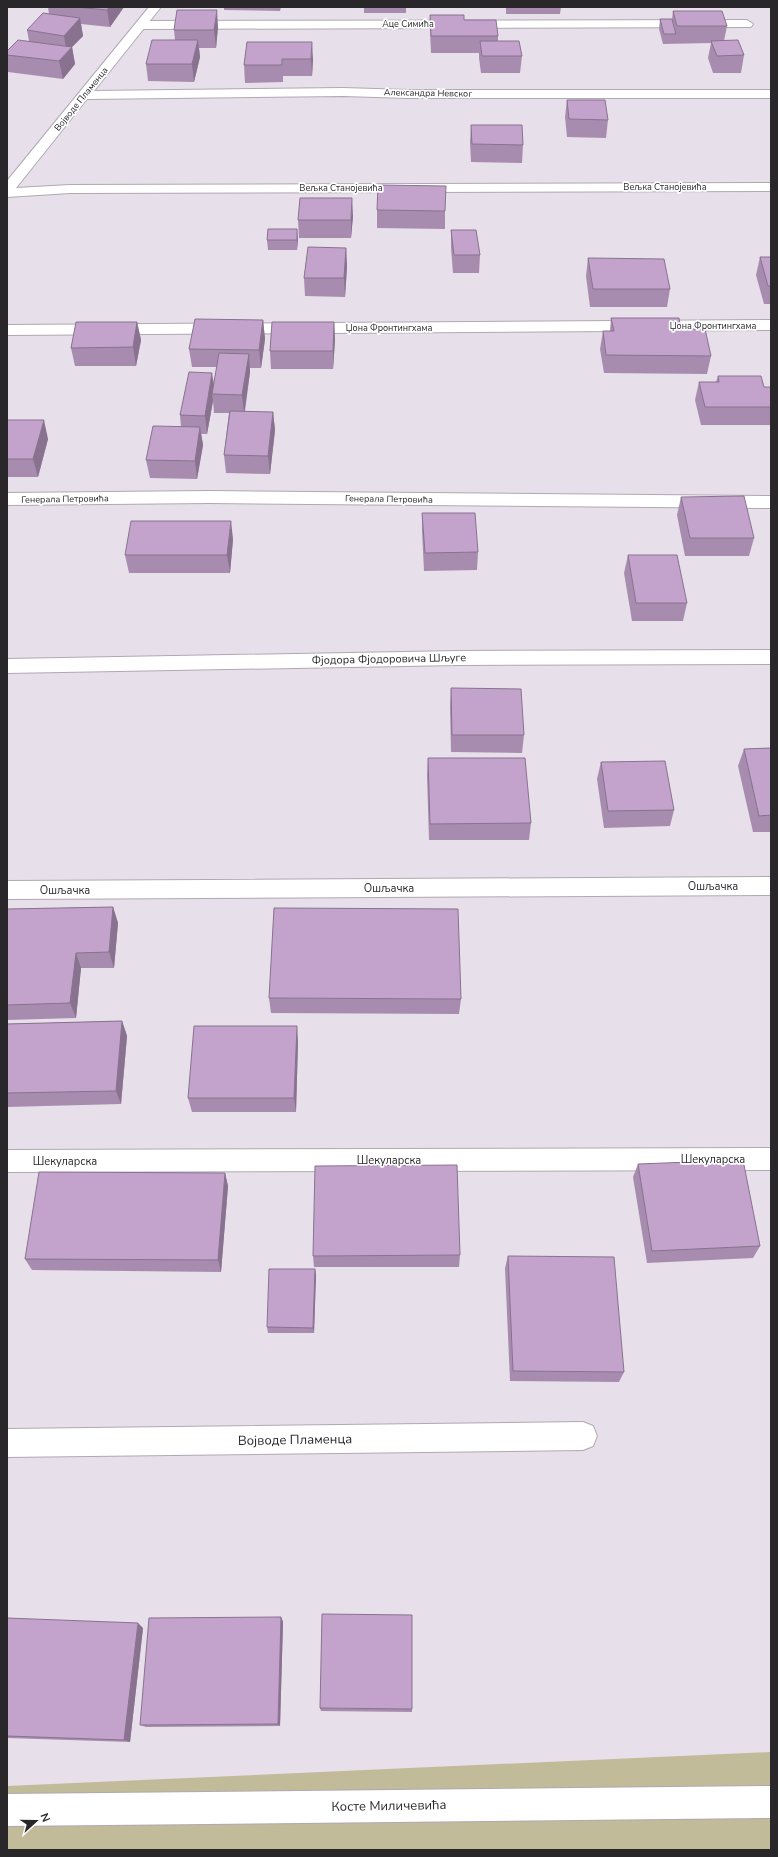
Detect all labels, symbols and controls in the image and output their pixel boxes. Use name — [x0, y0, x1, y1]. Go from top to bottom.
street label: Аце Симића — [382, 18, 434, 30]
street label: Војводе Пламенца — [51, 64, 111, 134]
street label: Александра Невског — [384, 86, 472, 100]
street label: Вељка Станојевића — [623, 181, 707, 193]
street label: Вељка Станојевића — [299, 182, 383, 194]
street label: Џона Фронтингхама — [670, 320, 756, 332]
street label: Џона Фронтингхама — [346, 322, 432, 334]
street label: Генерала Петровића — [21, 492, 109, 506]
street label: Генерала Петровића — [345, 492, 433, 506]
street label: Фјодора Фјодоровича Шљуге — [312, 650, 466, 668]
street label: Ошљачка — [688, 879, 738, 894]
street label: Ошљачка — [364, 881, 414, 896]
street label: Ошљачка — [40, 883, 90, 898]
street label: Шекуларска — [681, 1152, 745, 1167]
street label: Шекуларска — [357, 1153, 421, 1168]
street label: Шекуларска — [33, 1154, 97, 1169]
street label: Војводе Пламенца — [238, 1430, 352, 1450]
street label: Косте Миличевића — [331, 1796, 447, 1816]
north arrow — [16, 1801, 56, 1841]
text: N — [36, 1811, 53, 1824]

